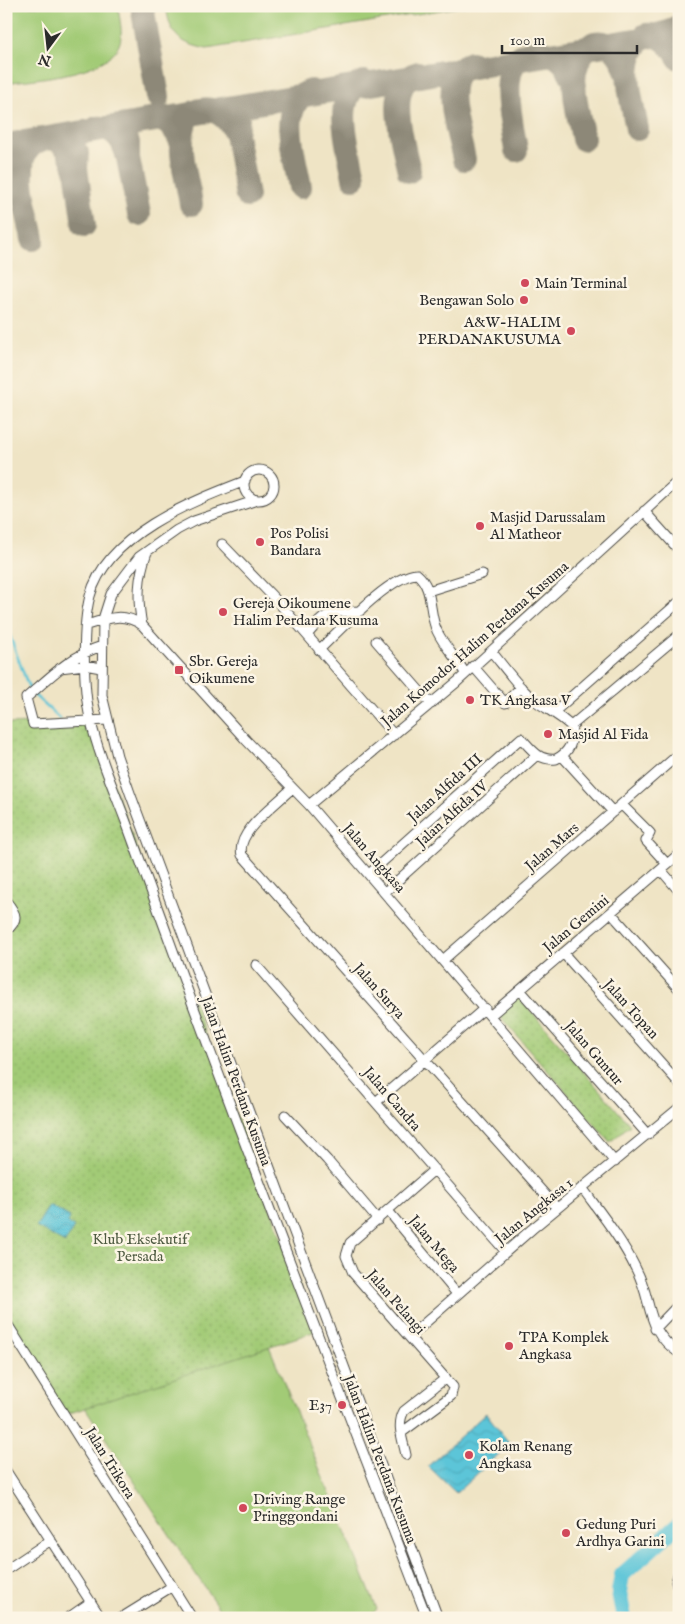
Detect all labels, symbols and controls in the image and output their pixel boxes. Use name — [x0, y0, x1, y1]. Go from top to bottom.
north arrow — [22, 22, 72, 72]
scale bar — [502, 22, 638, 54]
text: 100 m — [510, 31, 546, 50]
text: N — [37, 49, 54, 70]
place label: Main Terminal — [535, 274, 628, 293]
marker: Main Terminal — [519, 277, 531, 289]
place label: Bengawan Solo — [419, 291, 514, 310]
marker: Bengawan Solo — [518, 294, 530, 306]
place label: A&W-HALIM PERDANAKUSUMA — [418, 313, 562, 349]
marker: A&W-HALIM PERDANAKUSUMA — [565, 325, 577, 337]
place label: Masjid Darussalam Al Matheor — [489, 508, 606, 544]
marker: Masjid Darussalam Al Matheor — [474, 520, 486, 532]
place label: Pos Polisi Bandara — [270, 524, 329, 560]
marker: Pos Polisi Bandara — [254, 536, 266, 548]
street label: Jalan Komodor Halim Perdana Kusuma — [376, 557, 573, 732]
place label: Gereja Oikoumene Halim Perdana Kusuma — [233, 594, 379, 630]
marker: Gereja Oikoumene Halim Perdana Kusuma — [217, 606, 229, 618]
place label: Sbr. Gereja Oikumene — [189, 652, 258, 688]
marker: Sbr. Gereja Oikumene — [173, 664, 185, 676]
place label: TK Angkasa V — [480, 691, 572, 710]
marker: TK Angkasa V — [464, 694, 476, 706]
place label: Masjid Al Fida — [558, 725, 649, 744]
marker: Masjid Al Fida — [542, 728, 554, 740]
street label: Jalan Alfida III — [402, 749, 487, 828]
street label: Jalan Alfida IV — [410, 776, 493, 853]
street label: Jalan Angkasa — [337, 818, 410, 897]
street label: Jalan Mars — [520, 818, 583, 877]
street label: Jalan Gemini — [538, 891, 613, 958]
street label: Jalan Surya — [348, 958, 409, 1023]
street label: Jalan Topan — [598, 974, 663, 1043]
street label: Jalan Halim Perdana Kusuma — [196, 992, 276, 1169]
street label: Jalan Guntur — [559, 1015, 628, 1090]
street label: Jalan Candra — [358, 1061, 426, 1136]
street label: Jalan Angkasa 1 — [489, 1174, 577, 1250]
street label: Jalan Mega — [403, 1210, 464, 1277]
park label: Klub Eksekutif Persada — [93, 1230, 190, 1266]
street label: Jalan Pelangi — [361, 1264, 429, 1338]
place label: TPA Komplek Angkasa — [518, 1328, 610, 1364]
marker: TPA Komplek Angkasa — [503, 1340, 515, 1352]
street label: Jalan Halim Perdana Kusuma — [338, 1370, 421, 1547]
place label: E37 — [309, 1396, 332, 1415]
marker: E37 — [336, 1399, 348, 1411]
street label: Jalan Trikora — [79, 1422, 140, 1503]
place label: Kolam Renang Angkasa — [478, 1437, 573, 1473]
marker: Kolam Renang Angkasa — [463, 1449, 475, 1461]
place label: Driving Range Pringgondani — [253, 1490, 345, 1526]
marker: Driving Range Pringgondani — [237, 1502, 249, 1514]
place label: Gedung Puri Ardhya Garini — [575, 1515, 664, 1551]
marker: Gedung Puri Ardhya Garini — [560, 1527, 572, 1539]

